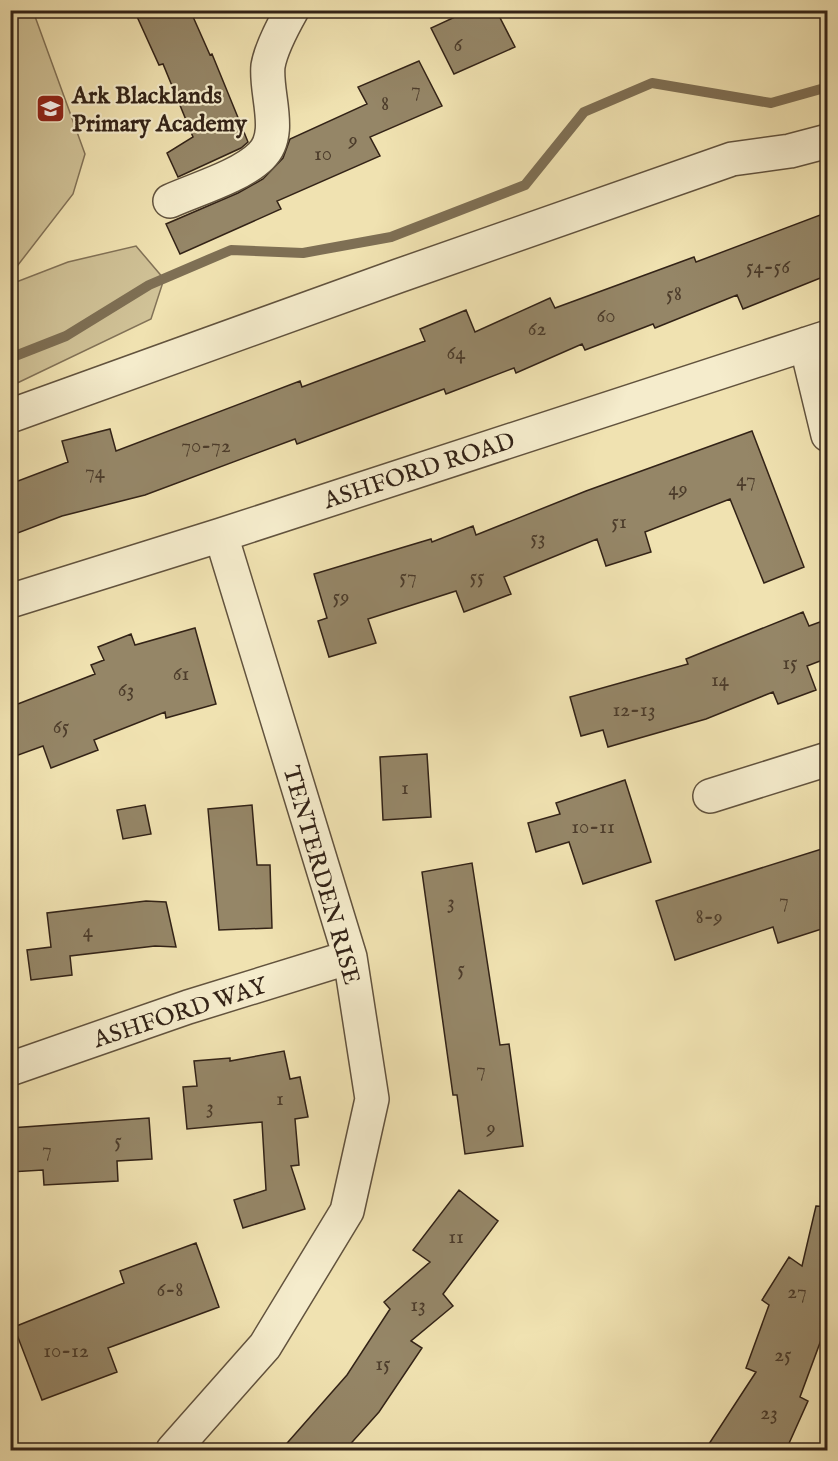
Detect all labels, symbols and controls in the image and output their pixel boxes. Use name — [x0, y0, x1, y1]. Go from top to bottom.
house number: 6 — [454, 32, 464, 59]
house number: 7 — [411, 77, 421, 104]
place label: Ark Blacklands Primary Academy — [71, 81, 248, 140]
house number: 8 — [381, 91, 389, 118]
school or university icon: Ark Blacklands Primary Academy — [35, 93, 67, 125]
house number: 9 — [347, 127, 358, 154]
house number: 10 — [314, 141, 332, 168]
house number: 54-56 — [746, 254, 791, 281]
house number: 58 — [666, 281, 682, 308]
house number: 60 — [596, 303, 616, 330]
house number: 62 — [528, 316, 547, 343]
house number: 64 — [446, 340, 466, 367]
street label: ASHFORD ROAD — [319, 426, 519, 517]
house number: 70-72 — [181, 433, 231, 460]
house number: 74 — [85, 459, 106, 486]
house number: 47 — [736, 467, 756, 494]
house number: 49 — [668, 476, 688, 503]
house number: 51 — [611, 509, 627, 536]
house number: 53 — [530, 525, 546, 552]
house number: 57 — [399, 564, 417, 591]
house number: 55 — [469, 564, 485, 591]
house number: 59 — [333, 584, 349, 611]
house number: 15 — [782, 650, 798, 677]
house number: 61 — [173, 661, 189, 688]
house number: 14 — [711, 667, 730, 694]
house number: 63 — [118, 677, 134, 704]
house number: 12-13 — [612, 697, 656, 724]
house number: 65 — [53, 714, 70, 741]
street label: TENTERDEN RISE — [274, 762, 367, 988]
house number: 1 — [401, 775, 409, 802]
house number: 10-11 — [571, 814, 615, 841]
house number: 7 — [779, 888, 789, 915]
house number: 3 — [447, 889, 455, 916]
house number: 8-9 — [695, 904, 723, 931]
house number: 4 — [83, 918, 94, 945]
house number: 5 — [457, 956, 465, 983]
street label: ASHFORD WAY — [89, 970, 273, 1056]
house number: 7 — [476, 1057, 486, 1084]
house number: 1 — [276, 1086, 284, 1113]
house number: 3 — [206, 1094, 214, 1121]
house number: 9 — [485, 1115, 496, 1142]
house number: 5 — [114, 1128, 122, 1155]
house number: 7 — [42, 1137, 52, 1164]
house number: 11 — [448, 1224, 464, 1251]
house number: 6-8 — [157, 1277, 183, 1304]
house number: 27 — [787, 1279, 807, 1306]
house number: 13 — [410, 1292, 426, 1319]
house number: 10-12 — [43, 1338, 89, 1365]
house number: 25 — [774, 1342, 792, 1369]
house number: 15 — [375, 1351, 391, 1378]
house number: 23 — [760, 1400, 778, 1427]

